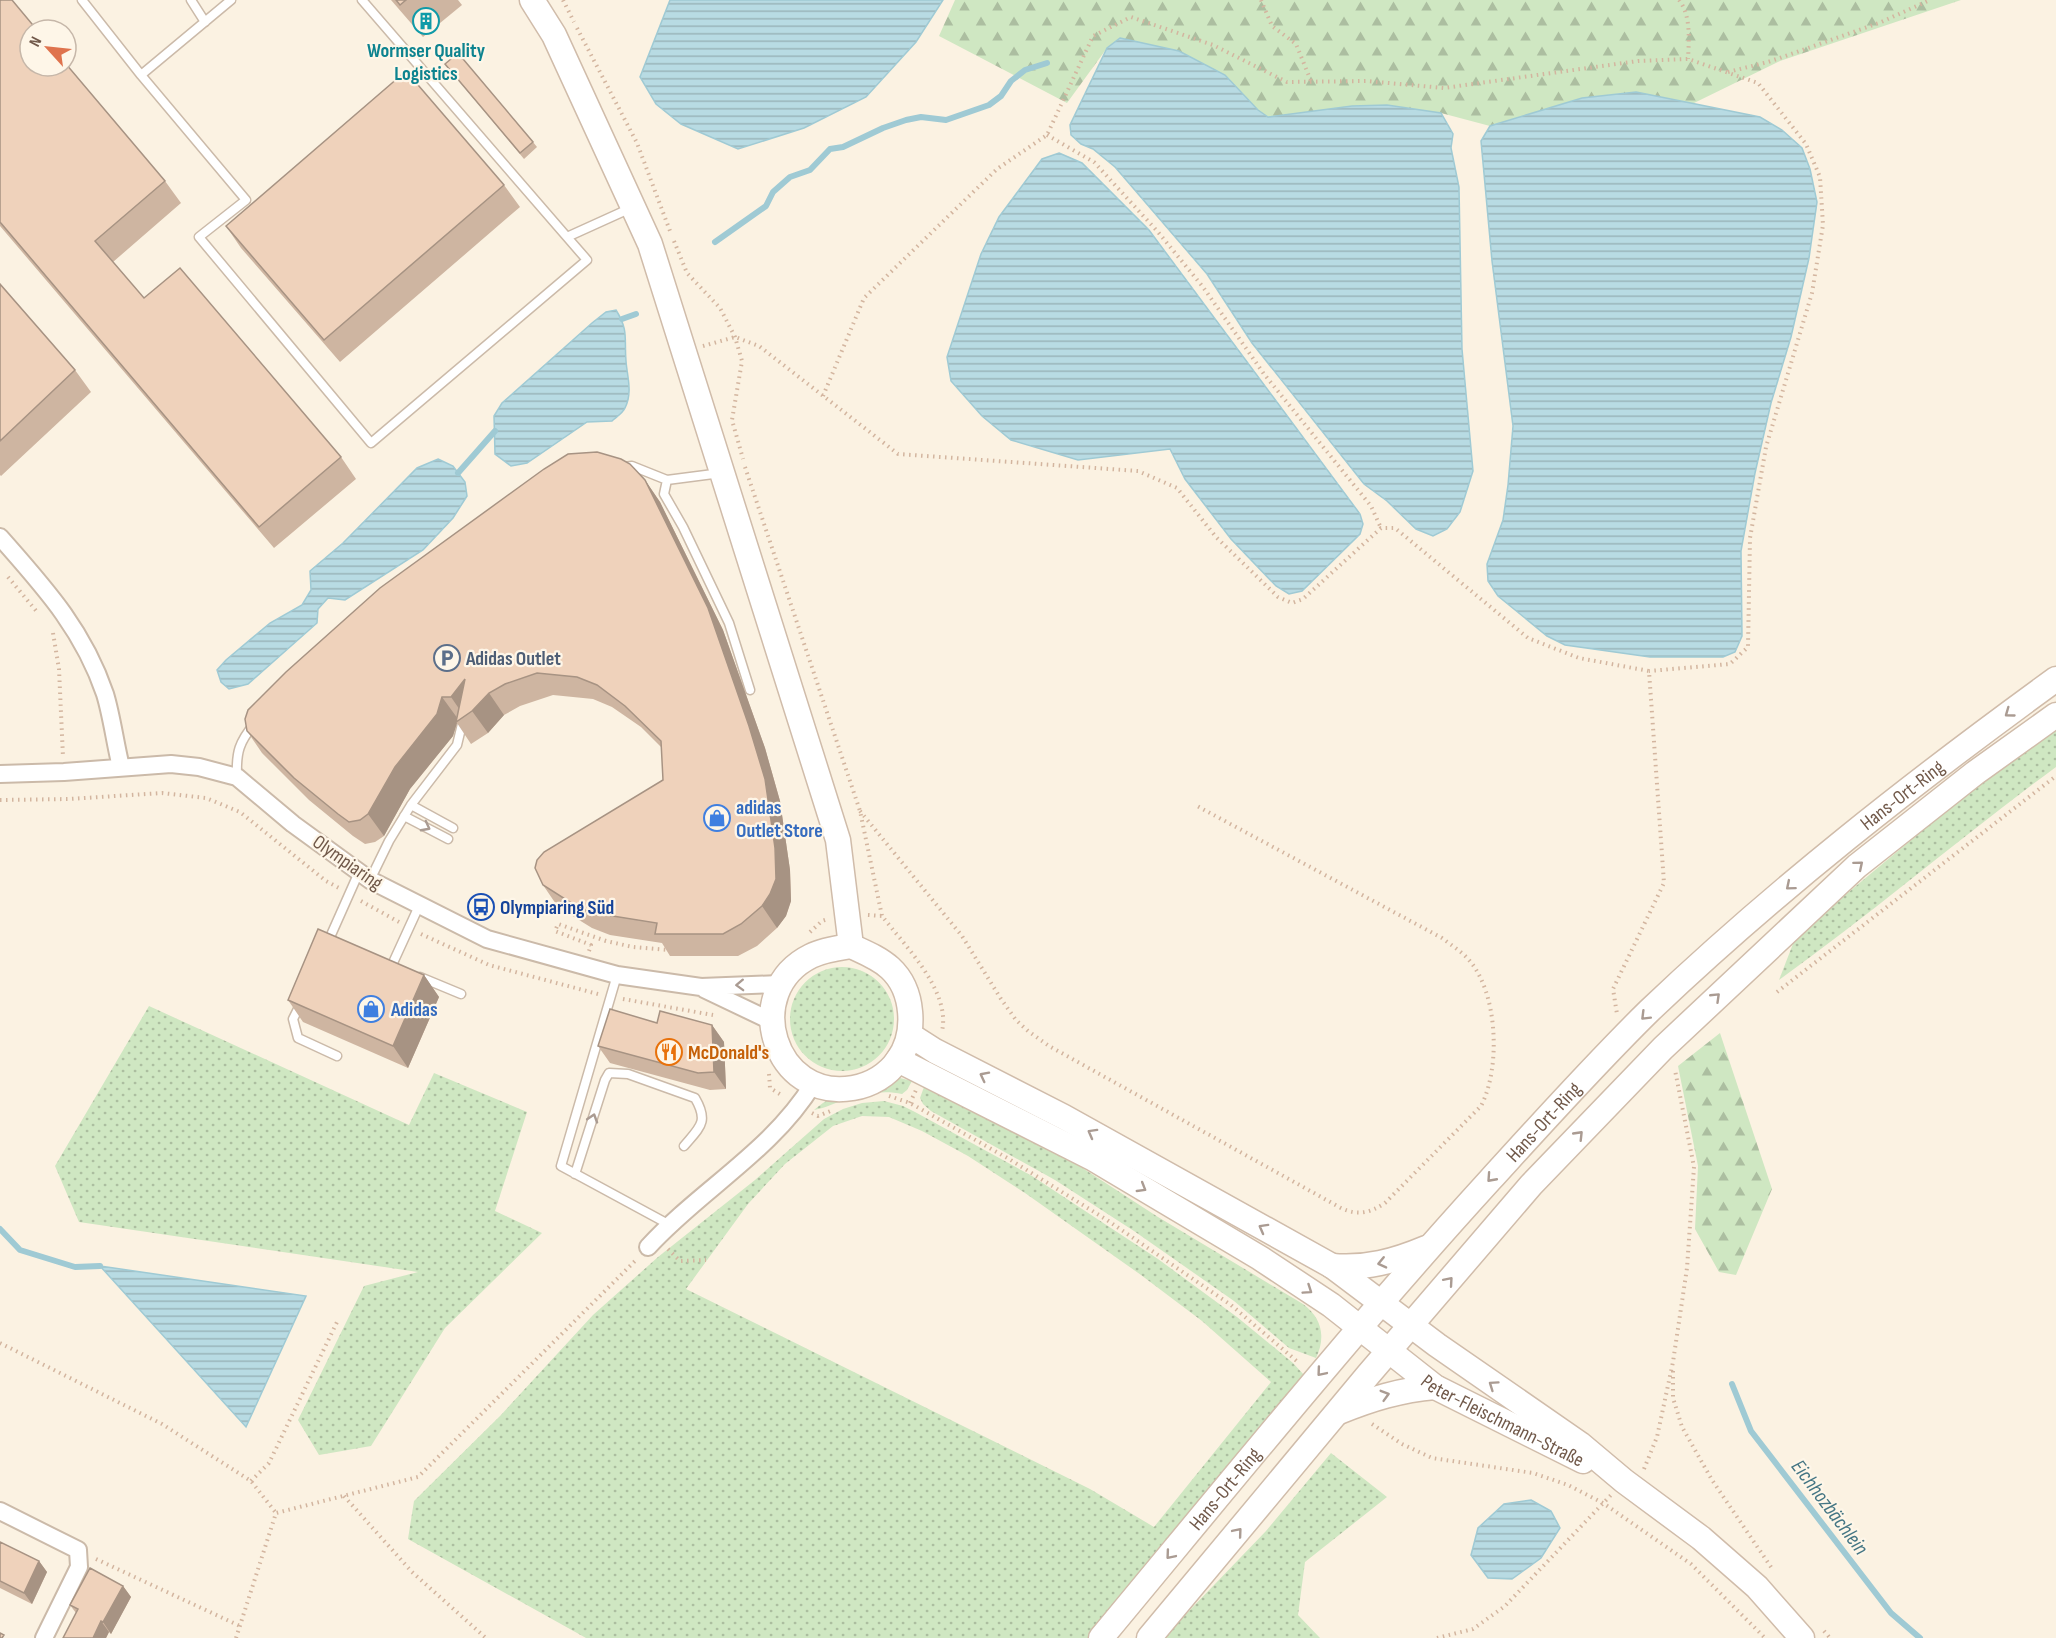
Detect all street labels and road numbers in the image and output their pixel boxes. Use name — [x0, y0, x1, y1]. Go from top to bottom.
street label: Hans-Ort-Ring — [1856, 755, 1949, 836]
street label: Olympiaring — [308, 830, 387, 896]
street label: Hans-Ort-Ring — [1501, 1077, 1587, 1167]
street label: Peter-Fleischmann-Straße — [1416, 1370, 1588, 1473]
street label: Hans-Ort-Ring — [1184, 1443, 1267, 1535]

